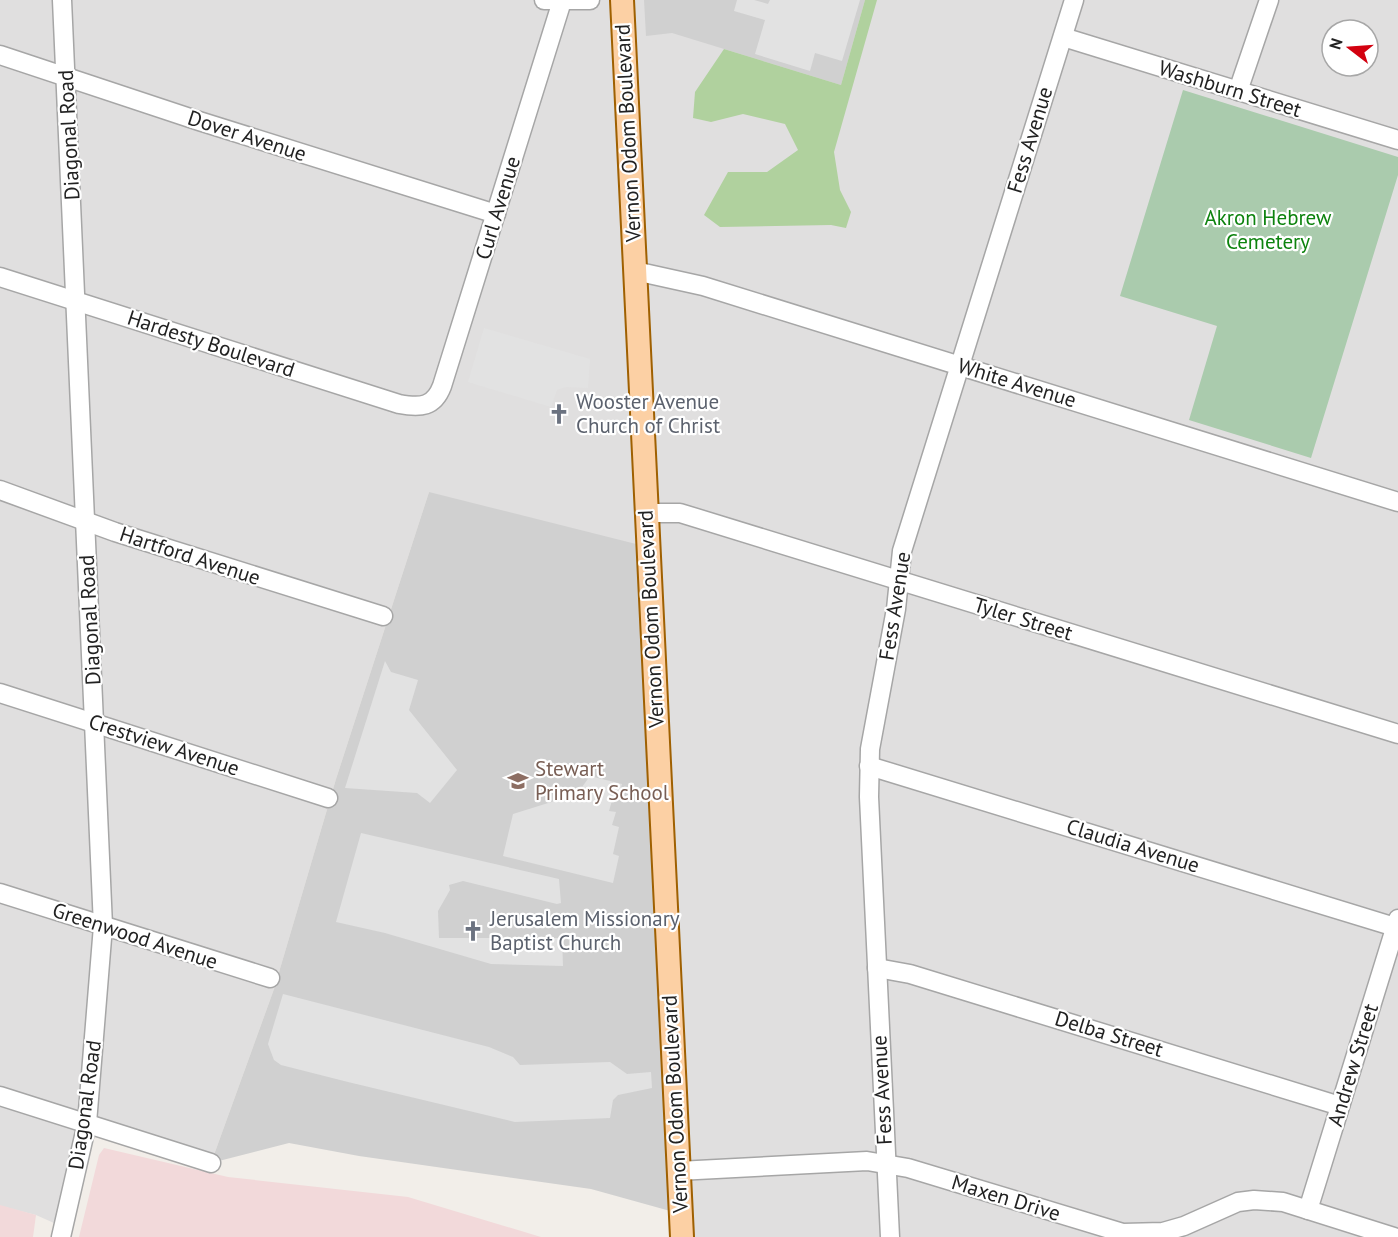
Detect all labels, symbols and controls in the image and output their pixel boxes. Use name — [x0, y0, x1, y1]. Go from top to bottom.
north arrow — [1320, 18, 1380, 78]
street label: Vernon Odom Boulevard — [608, 23, 647, 244]
text: N — [1325, 36, 1347, 52]
street label: Washburn Street — [1156, 54, 1305, 123]
street label: Diagonal Road — [52, 69, 85, 201]
street label: Fess Avenue — [1001, 83, 1058, 196]
street label: Dover Avenue — [185, 104, 310, 167]
street label: Curl Avenue — [469, 153, 526, 263]
park label: Akron Hebrew Cemetery — [1205, 204, 1332, 255]
street label: Hardesty Boulevard — [124, 304, 298, 383]
street label: White Avenue — [955, 352, 1080, 413]
place label: Wooster Avenue Church of Christ — [576, 388, 720, 439]
church icon: Wooster Avenue Church of Christ — [547, 402, 571, 426]
street label: Vernon Odom Boulevard — [631, 509, 670, 730]
street label: Hartford Avenue — [117, 520, 264, 591]
street label: Fess Avenue — [873, 550, 916, 662]
street label: Diagonal Road — [73, 554, 106, 686]
street label: Tyler Street — [970, 591, 1076, 646]
street label: Crestview Avenue — [85, 707, 243, 782]
place label: Stewart Primary School — [535, 755, 669, 806]
school or university icon: Stewart Primary School — [506, 769, 530, 793]
street label: Claudia Avenue — [1063, 812, 1203, 879]
street label: Greenwood Avenue — [49, 896, 221, 975]
place label: Jerusalem Missionary Baptist Church — [489, 905, 680, 956]
church icon: Jerusalem Missionary Baptist Church — [461, 919, 485, 943]
street label: Vernon Odom Boulevard — [655, 994, 694, 1215]
street label: Andrew Street — [1321, 1000, 1384, 1129]
street label: Delba Street — [1052, 1004, 1166, 1063]
street label: Fess Avenue — [865, 1035, 898, 1146]
street label: Diagonal Road — [62, 1038, 107, 1171]
street label: Maxen Drive — [949, 1168, 1064, 1227]

